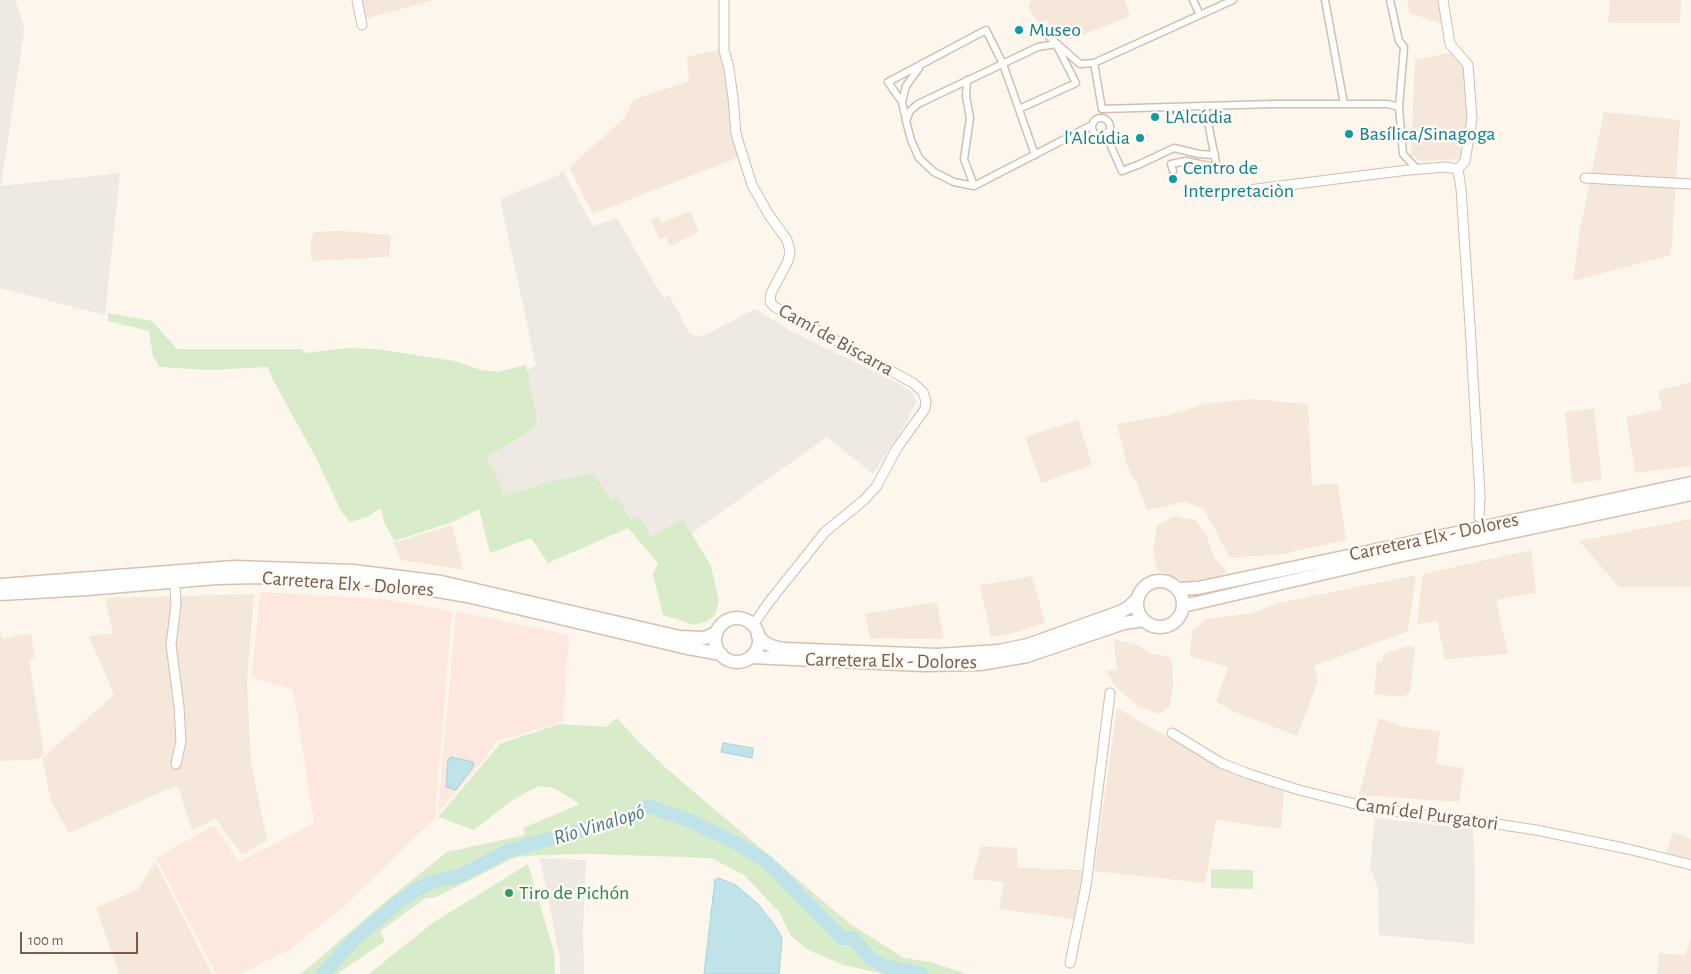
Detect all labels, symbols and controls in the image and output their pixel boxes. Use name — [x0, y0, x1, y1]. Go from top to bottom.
place label: Museo — [1029, 18, 1081, 42]
marker: Museo — [1013, 24, 1025, 36]
place label: L'Alcúdia — [1165, 105, 1232, 129]
marker: L'Alcúdia — [1149, 111, 1161, 123]
place label: Basílica/Sinagoga — [1359, 122, 1496, 146]
place label: l'Alcúdia — [1064, 126, 1130, 150]
marker: Basílica/Sinagoga — [1343, 128, 1355, 140]
marker: l'Alcúdia — [1134, 132, 1146, 144]
place label: Centro de Interpretaciòn — [1183, 156, 1294, 203]
marker: Centro de Interpretaciòn — [1167, 173, 1179, 185]
street label: Camí de Biscarra — [774, 298, 898, 382]
street label: Carretera Elx - Dolores — [1347, 507, 1521, 567]
street label: Carretera Elx - Dolores — [261, 566, 435, 602]
street label: Carretera Elx - Dolores — [805, 648, 977, 674]
street label: Camí del Purgatori — [1354, 792, 1500, 836]
water label: Río Vinalopó — [550, 799, 648, 851]
place label: Tiro de Pichón — [519, 881, 629, 905]
marker: Tiro de Pichón — [503, 887, 515, 899]
scale bar — [22, 922, 140, 954]
text: 100 m — [28, 933, 63, 948]

